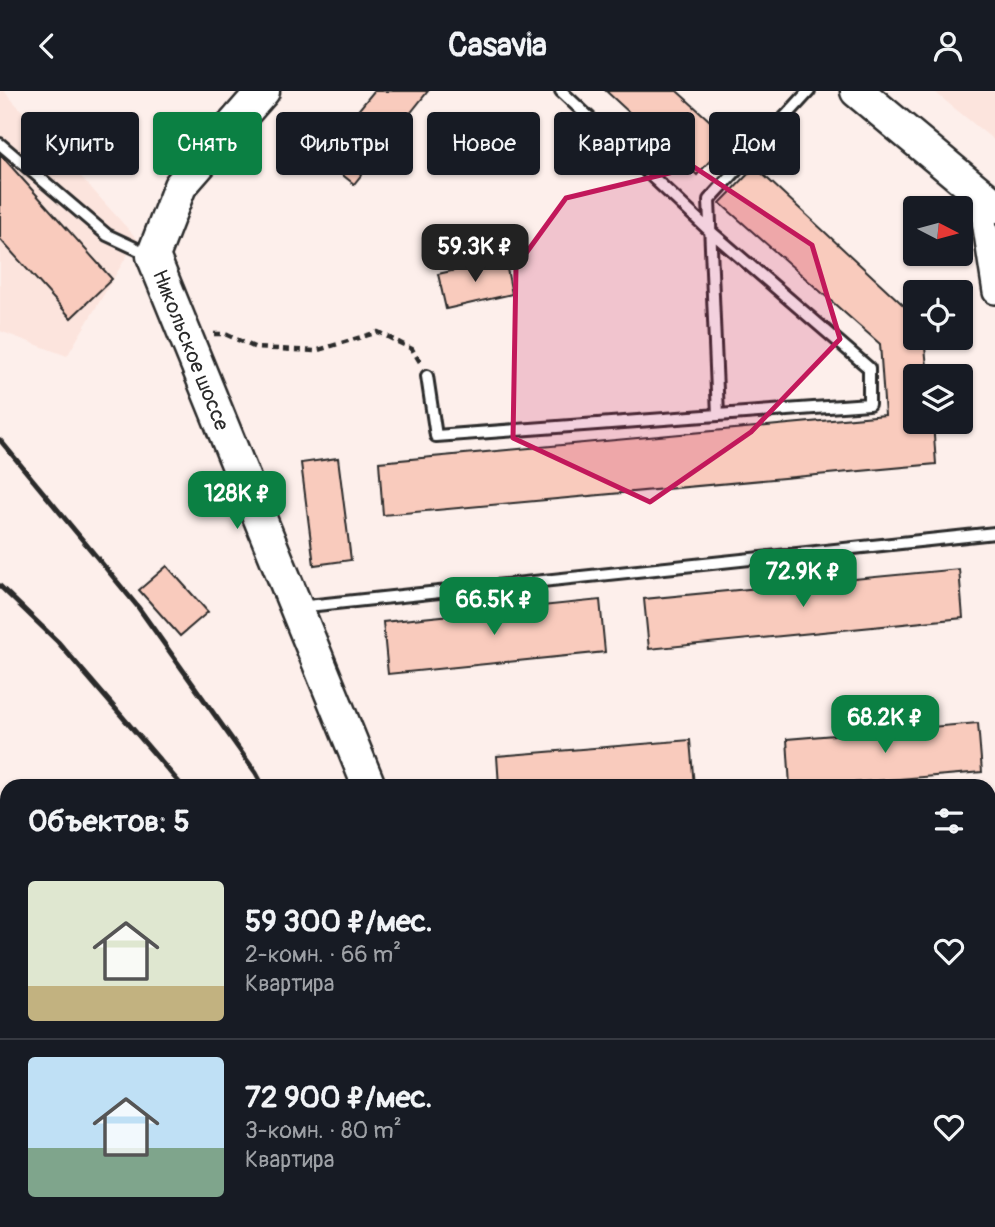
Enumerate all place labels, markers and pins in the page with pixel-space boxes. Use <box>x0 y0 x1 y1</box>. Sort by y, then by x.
pin: 59.3K ₽ <box>410 225 540 284</box>
pin: 128K ₽ <box>180 471 294 531</box>
pin: 72.9K ₽ <box>738 549 868 609</box>
pin: 66.5K ₽ <box>429 577 559 637</box>
pin: 68.2K ₽ <box>820 695 950 755</box>

